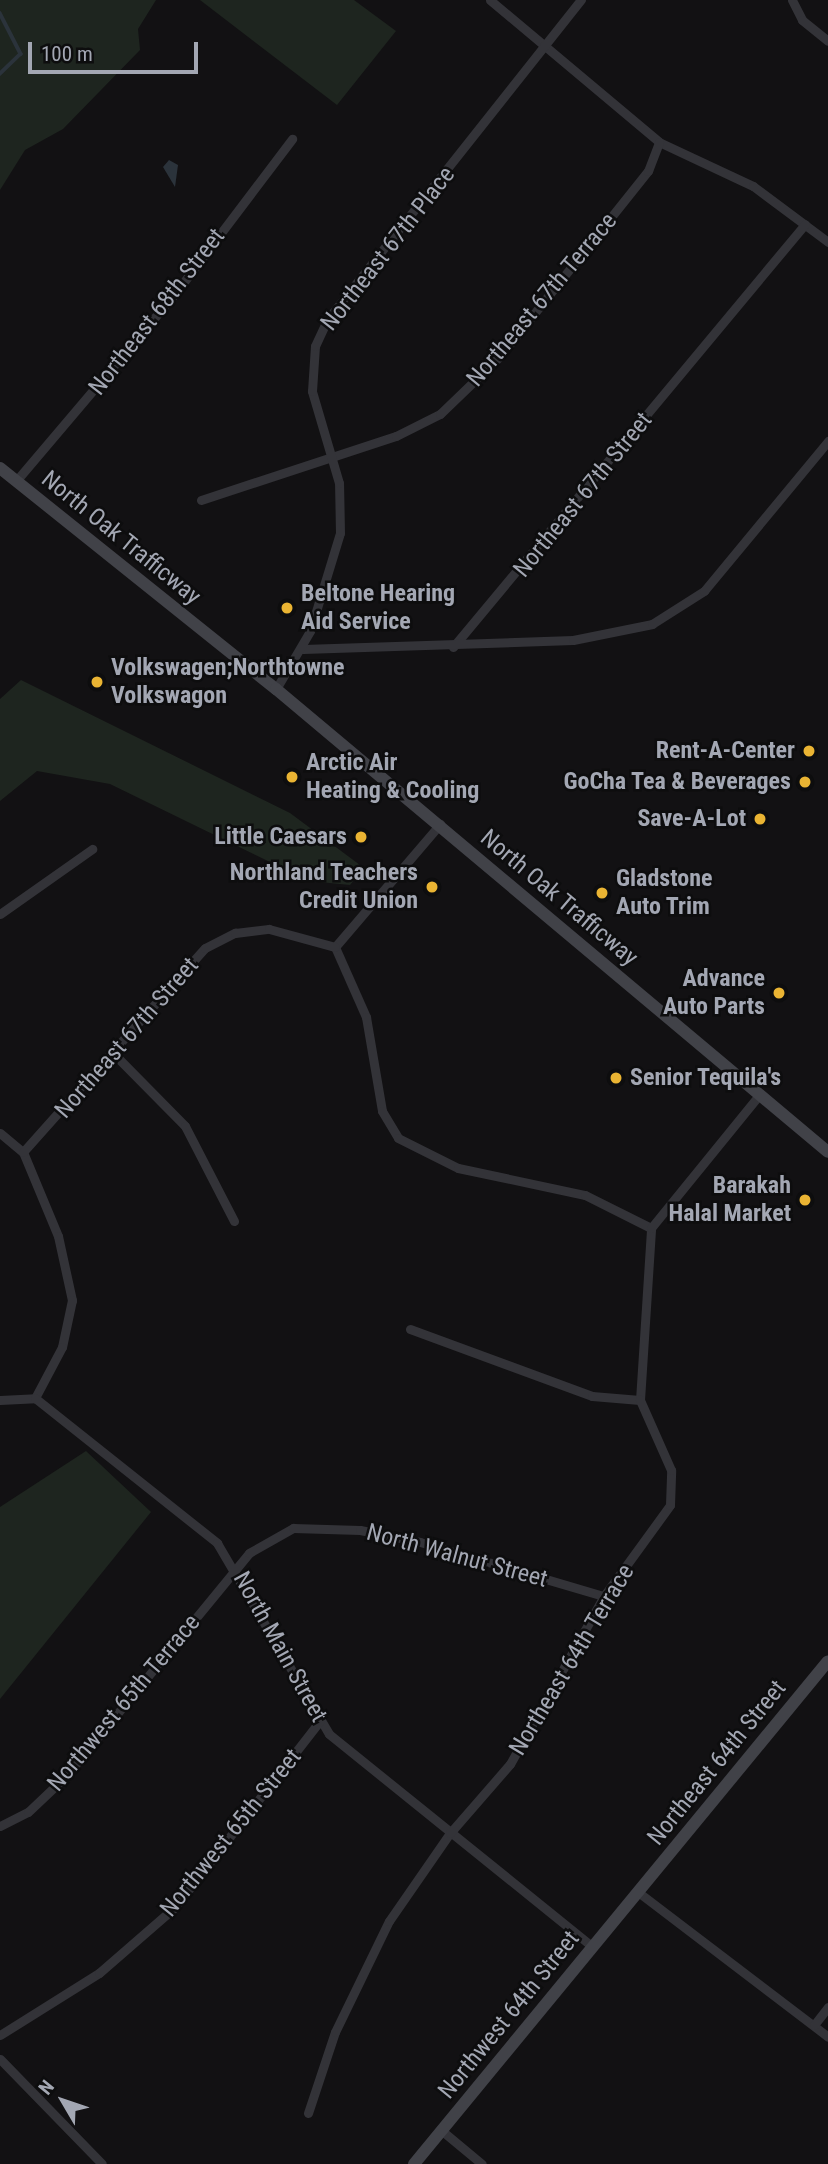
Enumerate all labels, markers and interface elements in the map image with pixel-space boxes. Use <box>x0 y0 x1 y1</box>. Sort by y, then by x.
scale bar <box>32 28 201 72</box>
text: 100 m <box>41 42 93 66</box>
street label: Northeast 67th Place <box>315 161 461 337</box>
street label: Northeast 67th Terrace <box>461 207 623 393</box>
street label: Northeast 68th Street <box>83 223 231 401</box>
street label: Northeast 67th Street <box>508 407 658 583</box>
street label: North Oak Trafficway <box>35 465 207 611</box>
place label: Beltone Hearing Aid Service <box>301 580 455 636</box>
marker: Beltone Hearing Aid Service <box>279 600 295 616</box>
place label: Volkswagen;Northtowne Volkswagon <box>111 654 344 710</box>
marker: Volkswagen;Northtowne Volkswagon <box>89 674 105 690</box>
place label: Rent-A-Center <box>656 737 795 765</box>
marker: Rent-A-Center <box>801 743 817 759</box>
place label: Arctic Air Heating & Cooling <box>306 749 479 805</box>
place label: GoCha Tea & Beverages <box>563 768 791 796</box>
marker: Arctic Air Heating & Cooling <box>284 769 300 785</box>
marker: GoCha Tea & Beverages <box>797 774 813 790</box>
place label: Save-A-Lot <box>637 805 746 833</box>
marker: Save-A-Lot <box>752 811 768 827</box>
place label: Little Caesars <box>214 823 347 851</box>
street label: North Oak Trafficway <box>474 824 644 972</box>
marker: Little Caesars <box>353 829 369 845</box>
place label: Northland Teachers Credit Union <box>229 859 418 915</box>
place label: Gladstone Auto Trim <box>616 865 712 921</box>
marker: Northland Teachers Credit Union <box>424 879 440 895</box>
marker: Gladstone Auto Trim <box>594 885 610 901</box>
street label: Northeast 67th Street <box>49 952 205 1124</box>
place label: Advance Auto Parts <box>663 965 765 1021</box>
marker: Advance Auto Parts <box>771 985 787 1001</box>
place label: Senior Tequila's <box>630 1064 782 1092</box>
marker: Senior Tequila's <box>608 1070 624 1086</box>
place label: Barakah Halal Market <box>668 1172 791 1228</box>
marker: Barakah Halal Market <box>797 1192 813 1208</box>
street label: North Walnut Street <box>363 1518 551 1594</box>
street label: Northeast 64th Terrace <box>503 1559 641 1761</box>
street label: North Main Street <box>227 1567 333 1727</box>
street label: Northwest 65th Terrace <box>41 1609 207 1797</box>
street label: Northeast 64th Street <box>642 1675 792 1851</box>
street label: Northwest 65th Street <box>154 1743 308 1923</box>
street label: Northwest 64th Street <box>432 1925 586 2105</box>
north arrow <box>28 2066 98 2136</box>
text: N <box>34 2076 59 2099</box>

